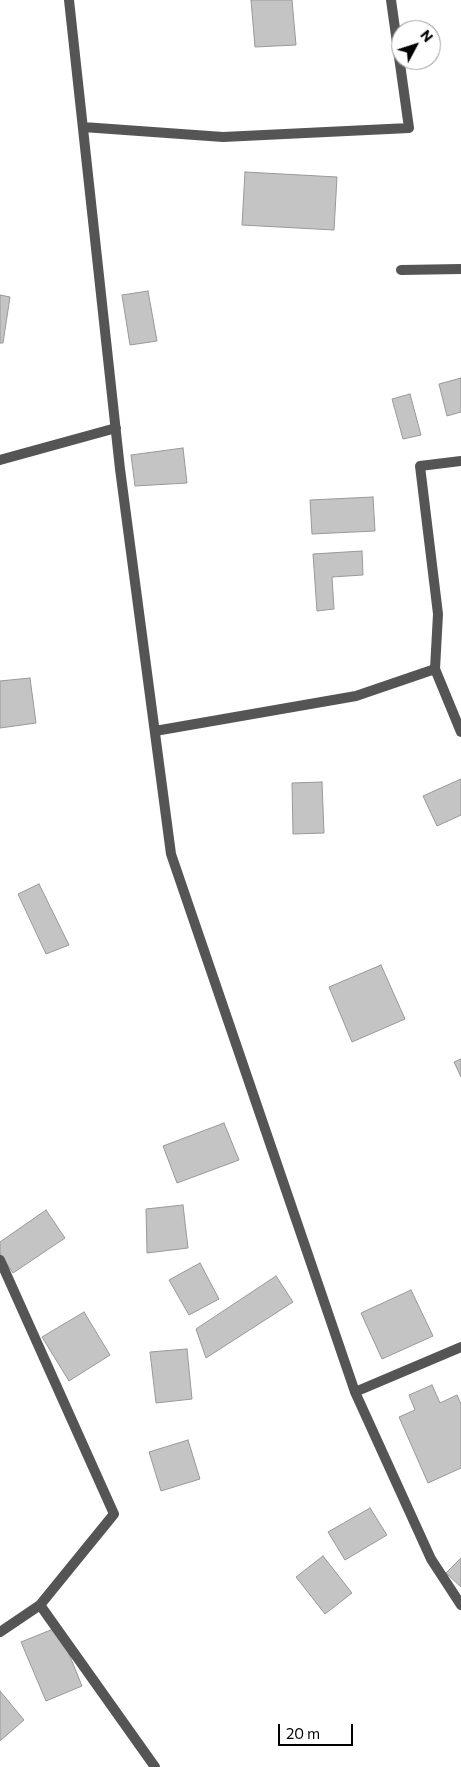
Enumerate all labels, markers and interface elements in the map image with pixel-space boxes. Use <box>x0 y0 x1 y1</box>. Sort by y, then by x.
north arrow <box>391 20 441 70</box>
text: N <box>417 26 437 45</box>
scale bar <box>281 1714 356 1746</box>
text: 20 m <box>286 1724 320 1742</box>

